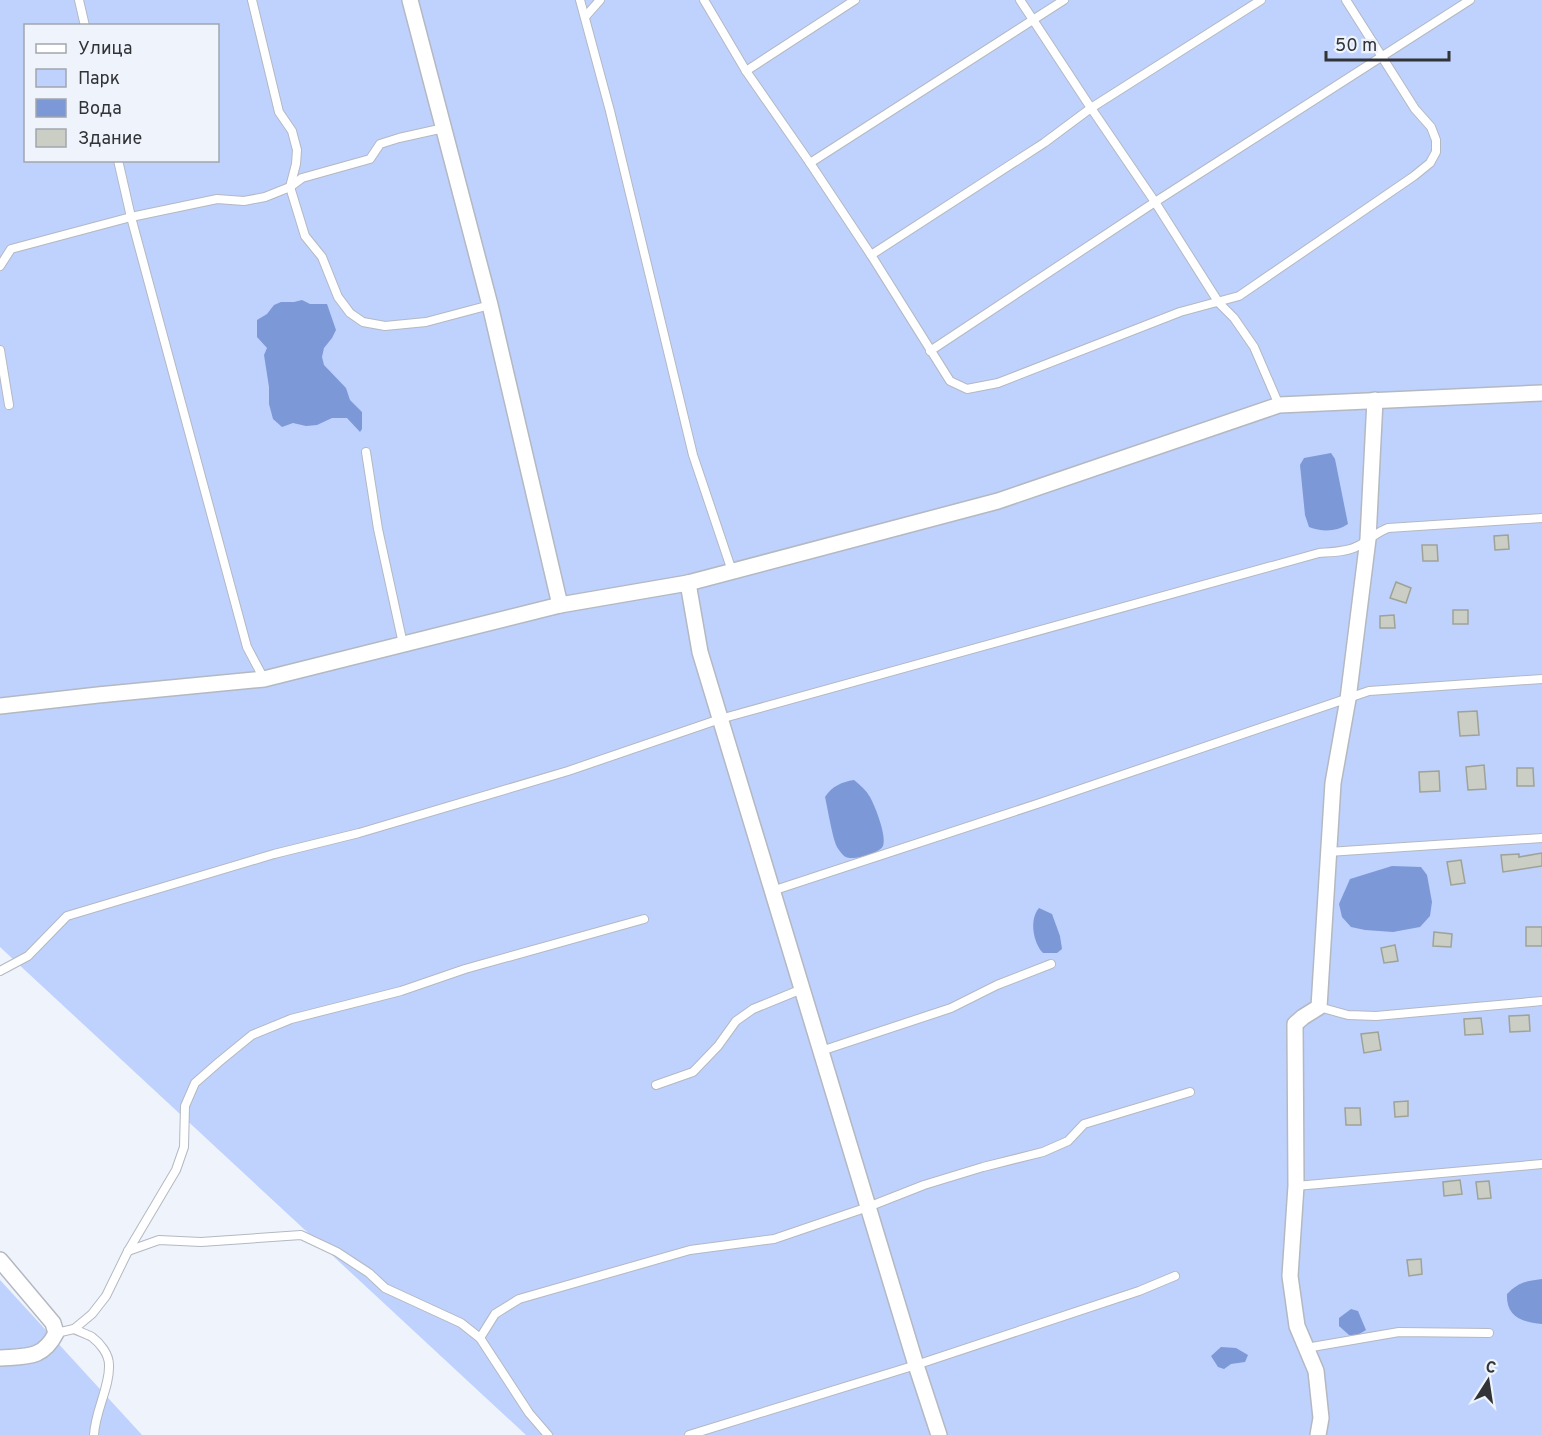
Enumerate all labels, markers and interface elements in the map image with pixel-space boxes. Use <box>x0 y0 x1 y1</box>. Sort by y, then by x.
legend <box>24 24 219 162</box>
scale bar <box>1326 24 1449 62</box>
text: 50 m <box>1335 35 1377 58</box>
text: Улица <box>78 38 132 61</box>
text: Парк <box>78 68 120 91</box>
text: Вода <box>78 98 122 121</box>
text: Здание <box>78 128 142 151</box>
north arrow <box>1458 1351 1518 1411</box>
text: С <box>1484 1357 1498 1379</box>

